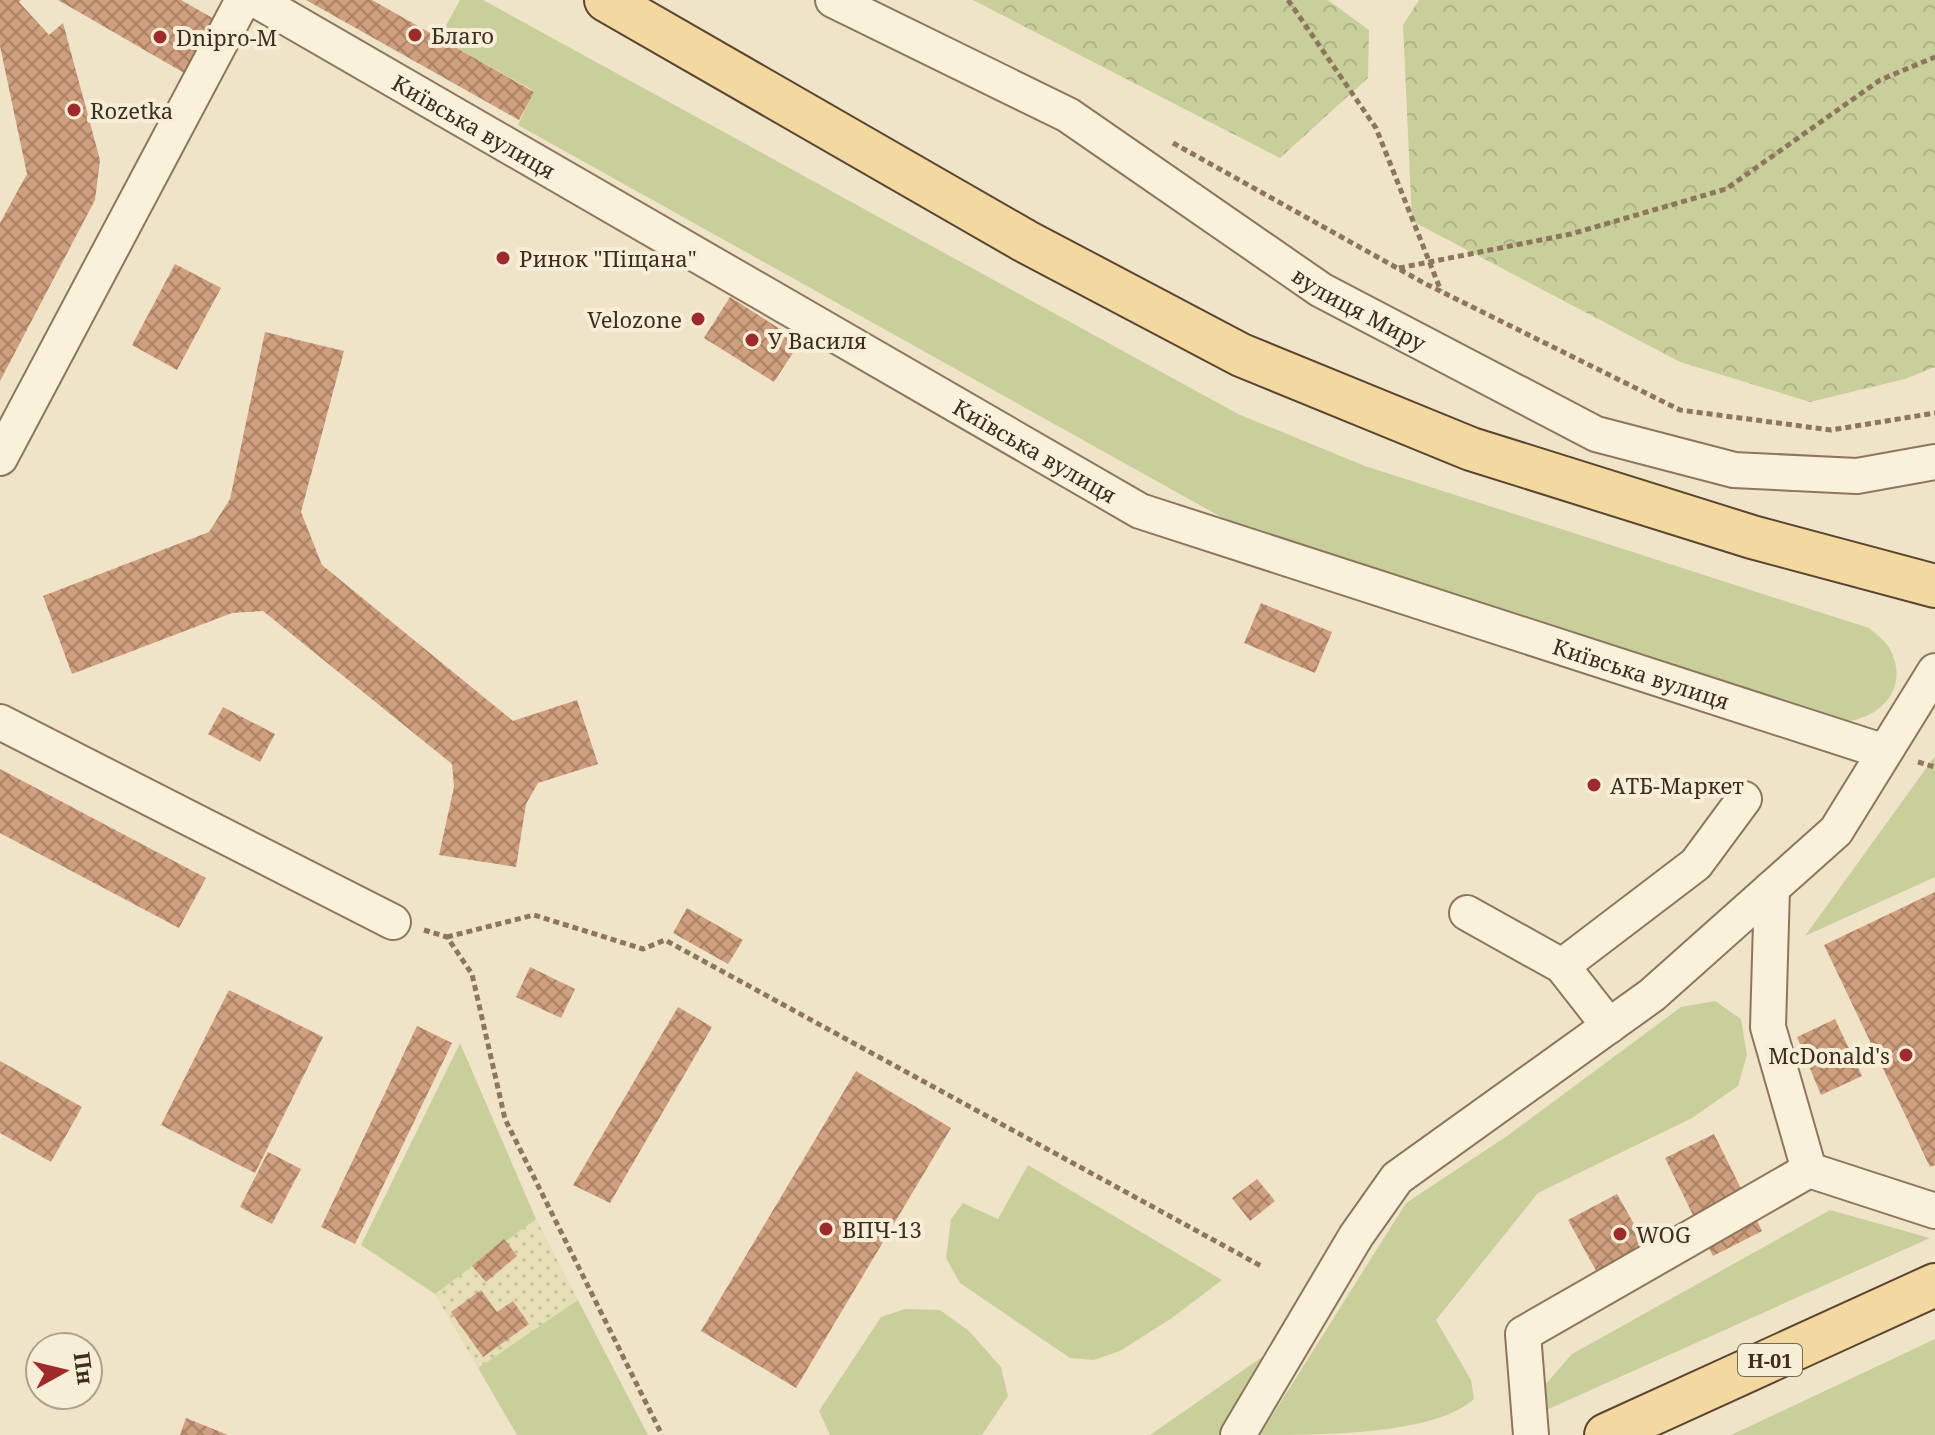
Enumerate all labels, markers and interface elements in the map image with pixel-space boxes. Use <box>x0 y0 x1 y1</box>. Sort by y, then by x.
place label: Благо <box>431 20 494 50</box>
place label: Dnipro-M <box>176 22 277 52</box>
marker: Благо <box>406 26 424 44</box>
marker: Dnipro-M <box>151 28 169 46</box>
street label: Київська вулиця <box>387 67 561 185</box>
place label: Rozetka <box>90 95 173 125</box>
marker: Rozetka <box>65 101 83 119</box>
place label: Ринок "Піщана" <box>519 243 697 273</box>
marker: Ринок "Піщана" <box>494 249 512 267</box>
street label: вулиця Миру <box>1287 260 1432 358</box>
place label: Velozone <box>587 304 682 334</box>
marker: Velozone <box>689 310 707 328</box>
place label: У Василя <box>768 325 867 355</box>
marker: У Василя <box>743 331 761 349</box>
street label: Київська вулиця <box>948 391 1122 509</box>
street label: Київська вулиця <box>1549 631 1734 716</box>
place label: АТБ-Маркет <box>1610 770 1744 800</box>
marker: АТБ-Маркет <box>1585 776 1603 794</box>
place label: McDonald's <box>1768 1040 1890 1070</box>
marker: McDonald's <box>1897 1046 1915 1064</box>
place label: ВПЧ-13 <box>842 1214 922 1244</box>
place label: WOG <box>1636 1219 1691 1249</box>
marker: ВПЧ-13 <box>817 1220 835 1238</box>
marker: WOG <box>1611 1225 1629 1243</box>
north arrow <box>24 1331 104 1411</box>
road number: Н-01 <box>1738 1344 1802 1376</box>
text: Пн <box>68 1350 102 1386</box>

